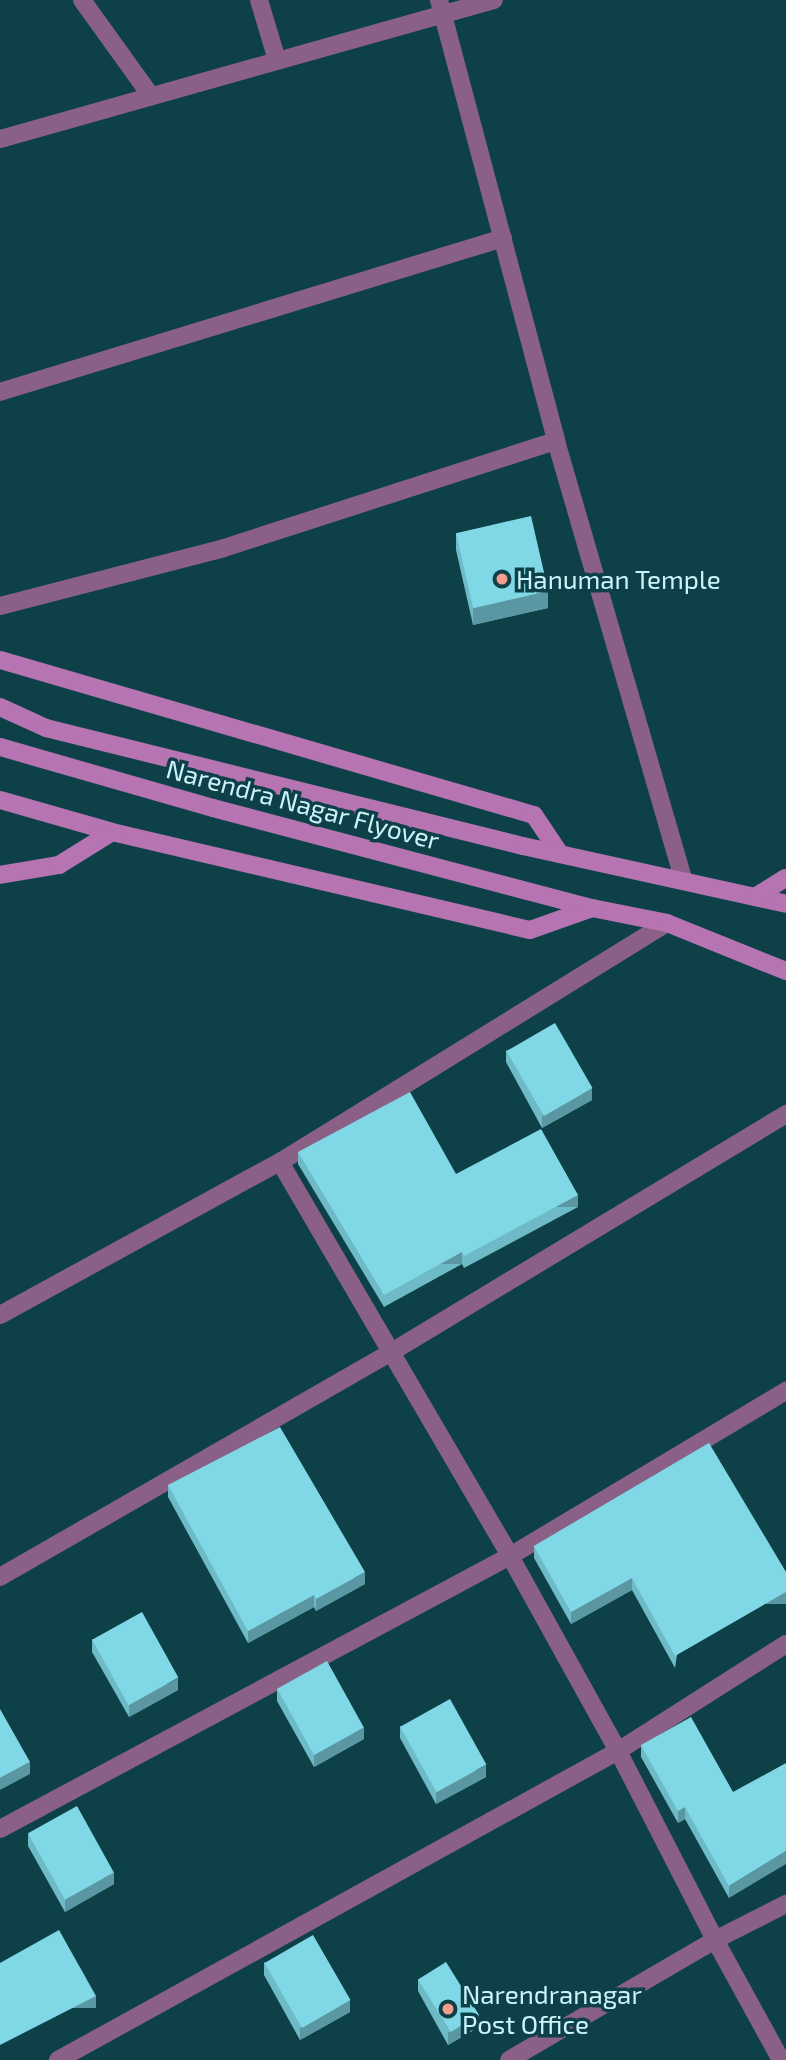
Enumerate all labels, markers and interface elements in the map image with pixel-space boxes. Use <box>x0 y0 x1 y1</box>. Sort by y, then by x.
place label: Hanuman Temple <box>516 563 721 595</box>
marker: Hanuman Temple <box>494 571 510 587</box>
street label: Narendra Nagar Flyover <box>163 752 443 856</box>
place label: Narendranagar Post Office <box>462 1978 642 2039</box>
marker: Narendranagar Post Office <box>440 2001 456 2017</box>

